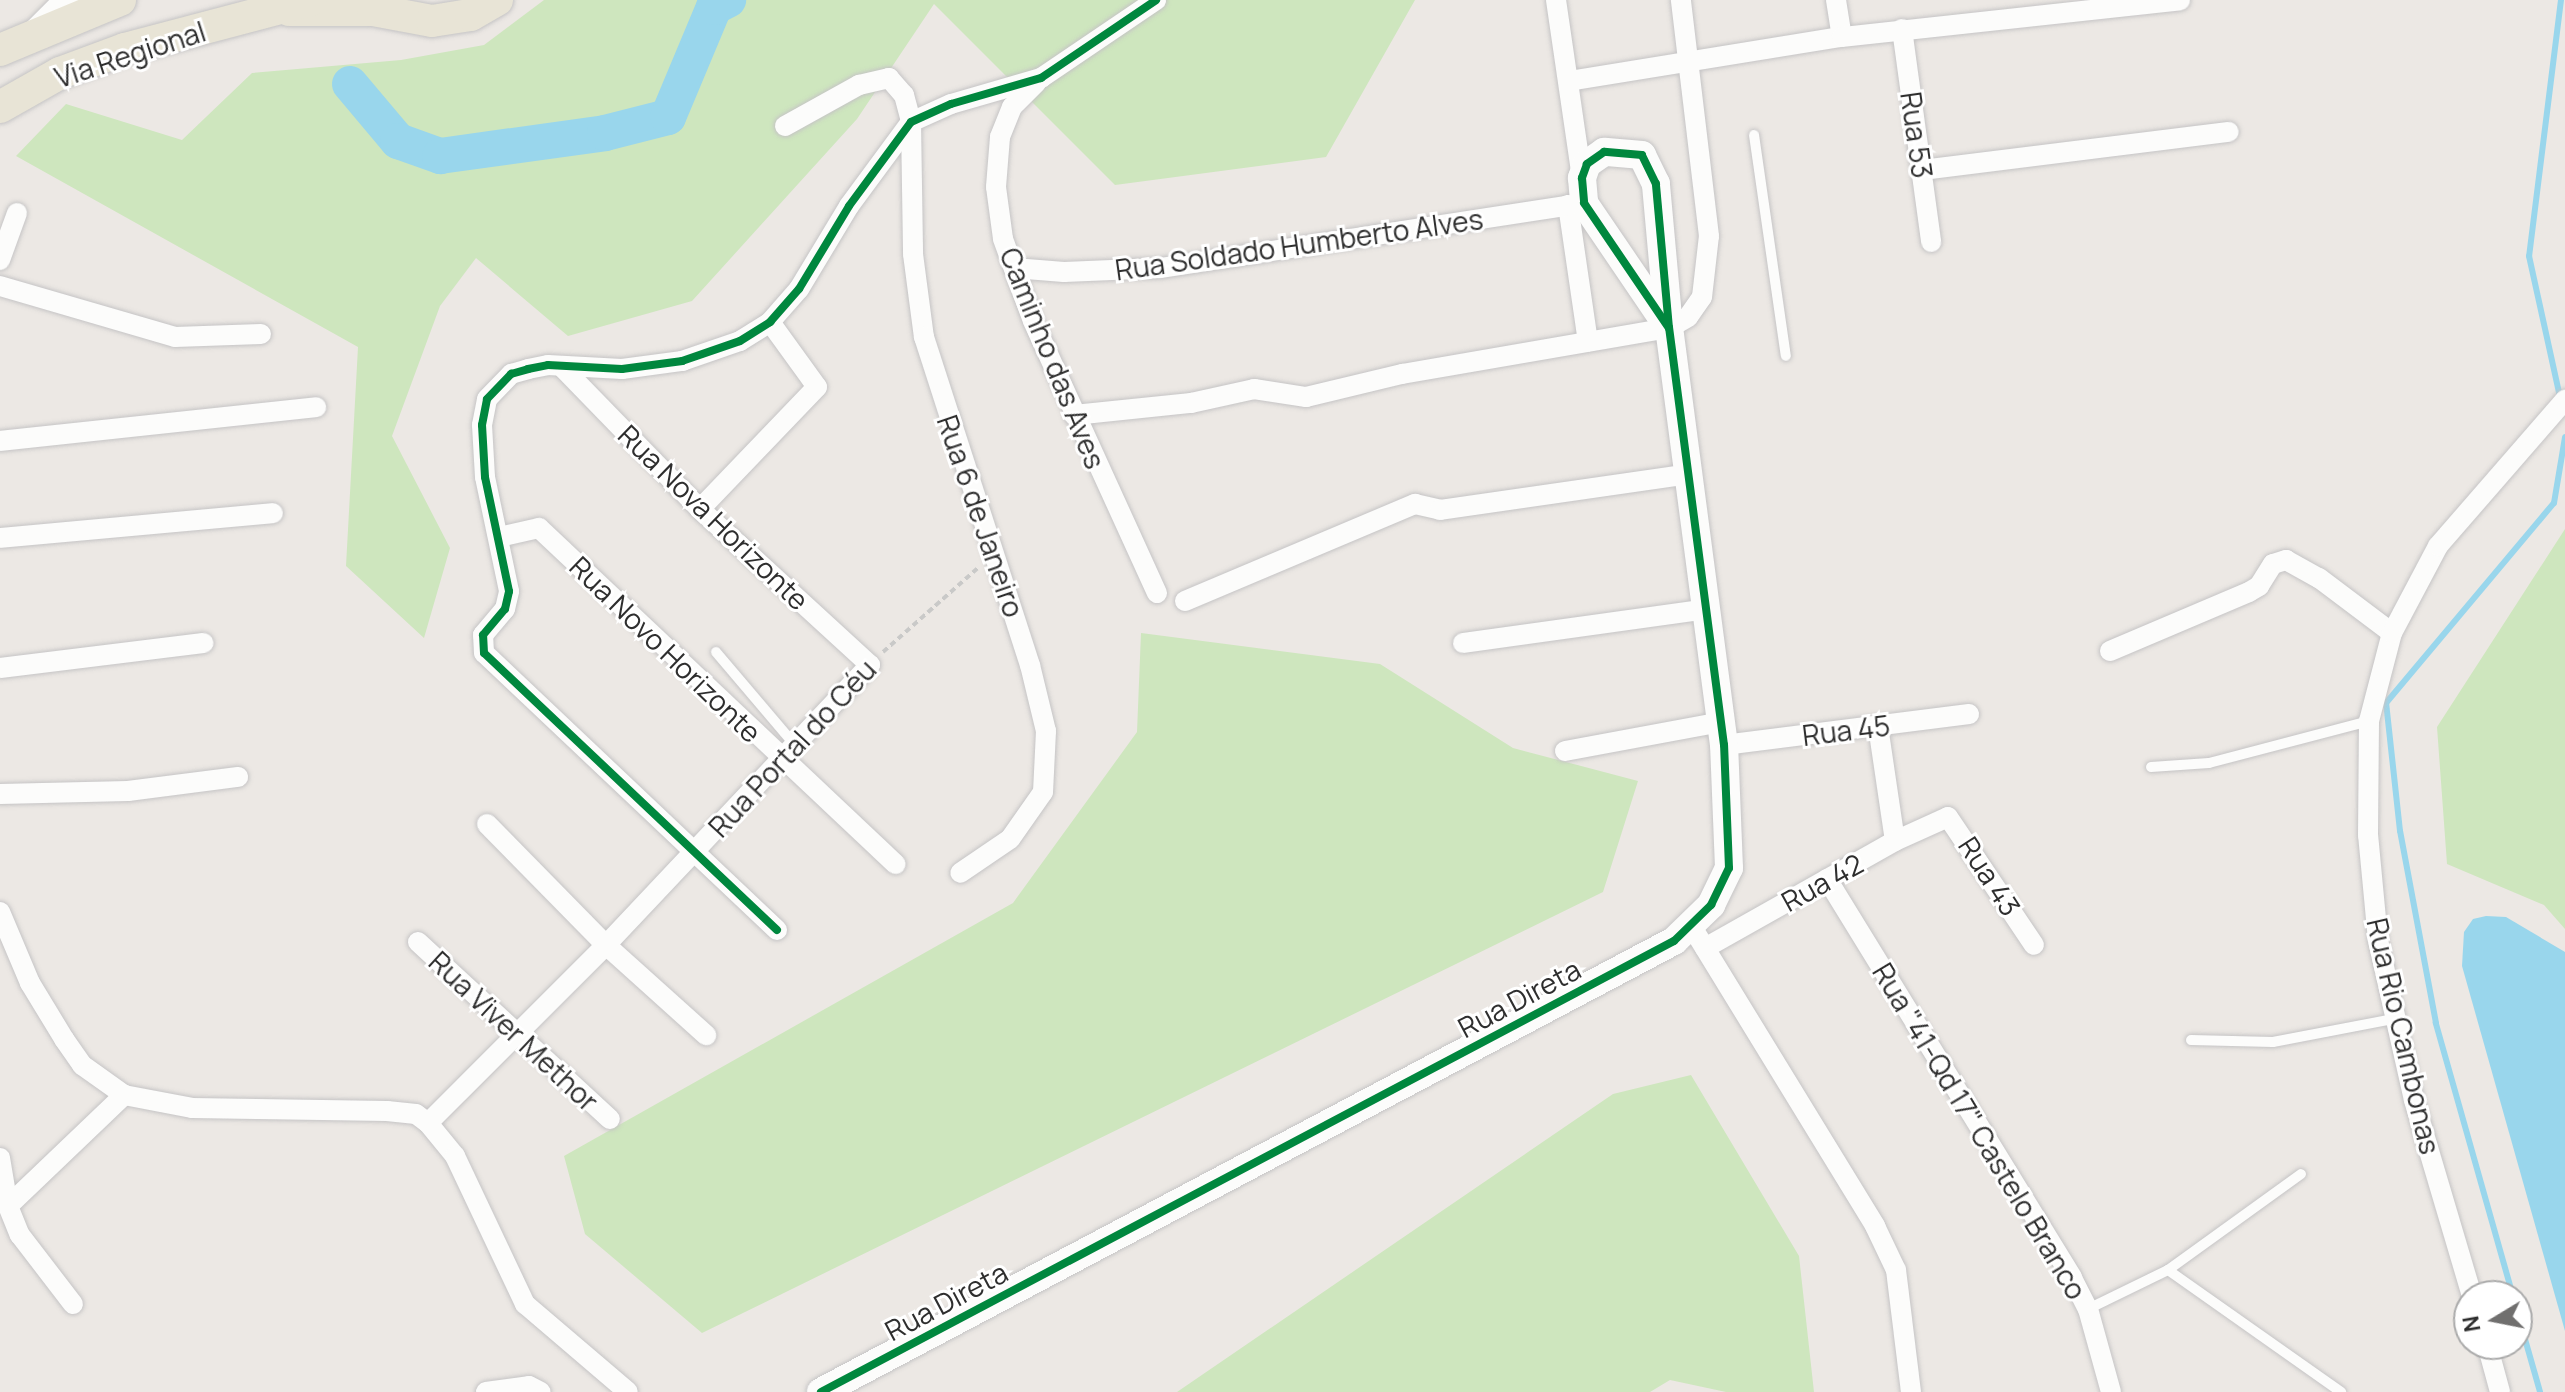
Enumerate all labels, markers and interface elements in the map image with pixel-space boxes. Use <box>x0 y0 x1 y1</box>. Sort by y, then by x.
street label: Via Regional <box>50 14 210 94</box>
street label: Rua 53 <box>1894 90 1940 180</box>
street label: Rua Soldado Humberto Alves <box>1113 202 1485 286</box>
street label: Caminho das Aves <box>993 243 1113 473</box>
street label: Rua 6 de Janeiro <box>931 411 1031 621</box>
street label: Rua Nova Horizonte <box>612 418 816 616</box>
street label: Rua Novo Horizonte <box>563 549 769 749</box>
street label: Rua Portal do Céu <box>701 653 883 843</box>
street label: Rua 45 <box>1800 708 1892 752</box>
street label: Rua 43 <box>1952 830 2028 922</box>
street label: Rua 42 <box>1775 846 1869 918</box>
street label: Rua Rio Cambonas <box>2361 915 2447 1157</box>
street label: Rua Viver Methor <box>423 944 605 1118</box>
street label: Rua Direta <box>1452 952 1586 1044</box>
street label: Rua "41-Qd 17" Castelo Branco <box>1866 957 2094 1305</box>
street label: Rua Direta <box>879 1255 1013 1347</box>
north arrow <box>2453 1280 2533 1360</box>
text: N <box>2455 1313 2487 1334</box>

